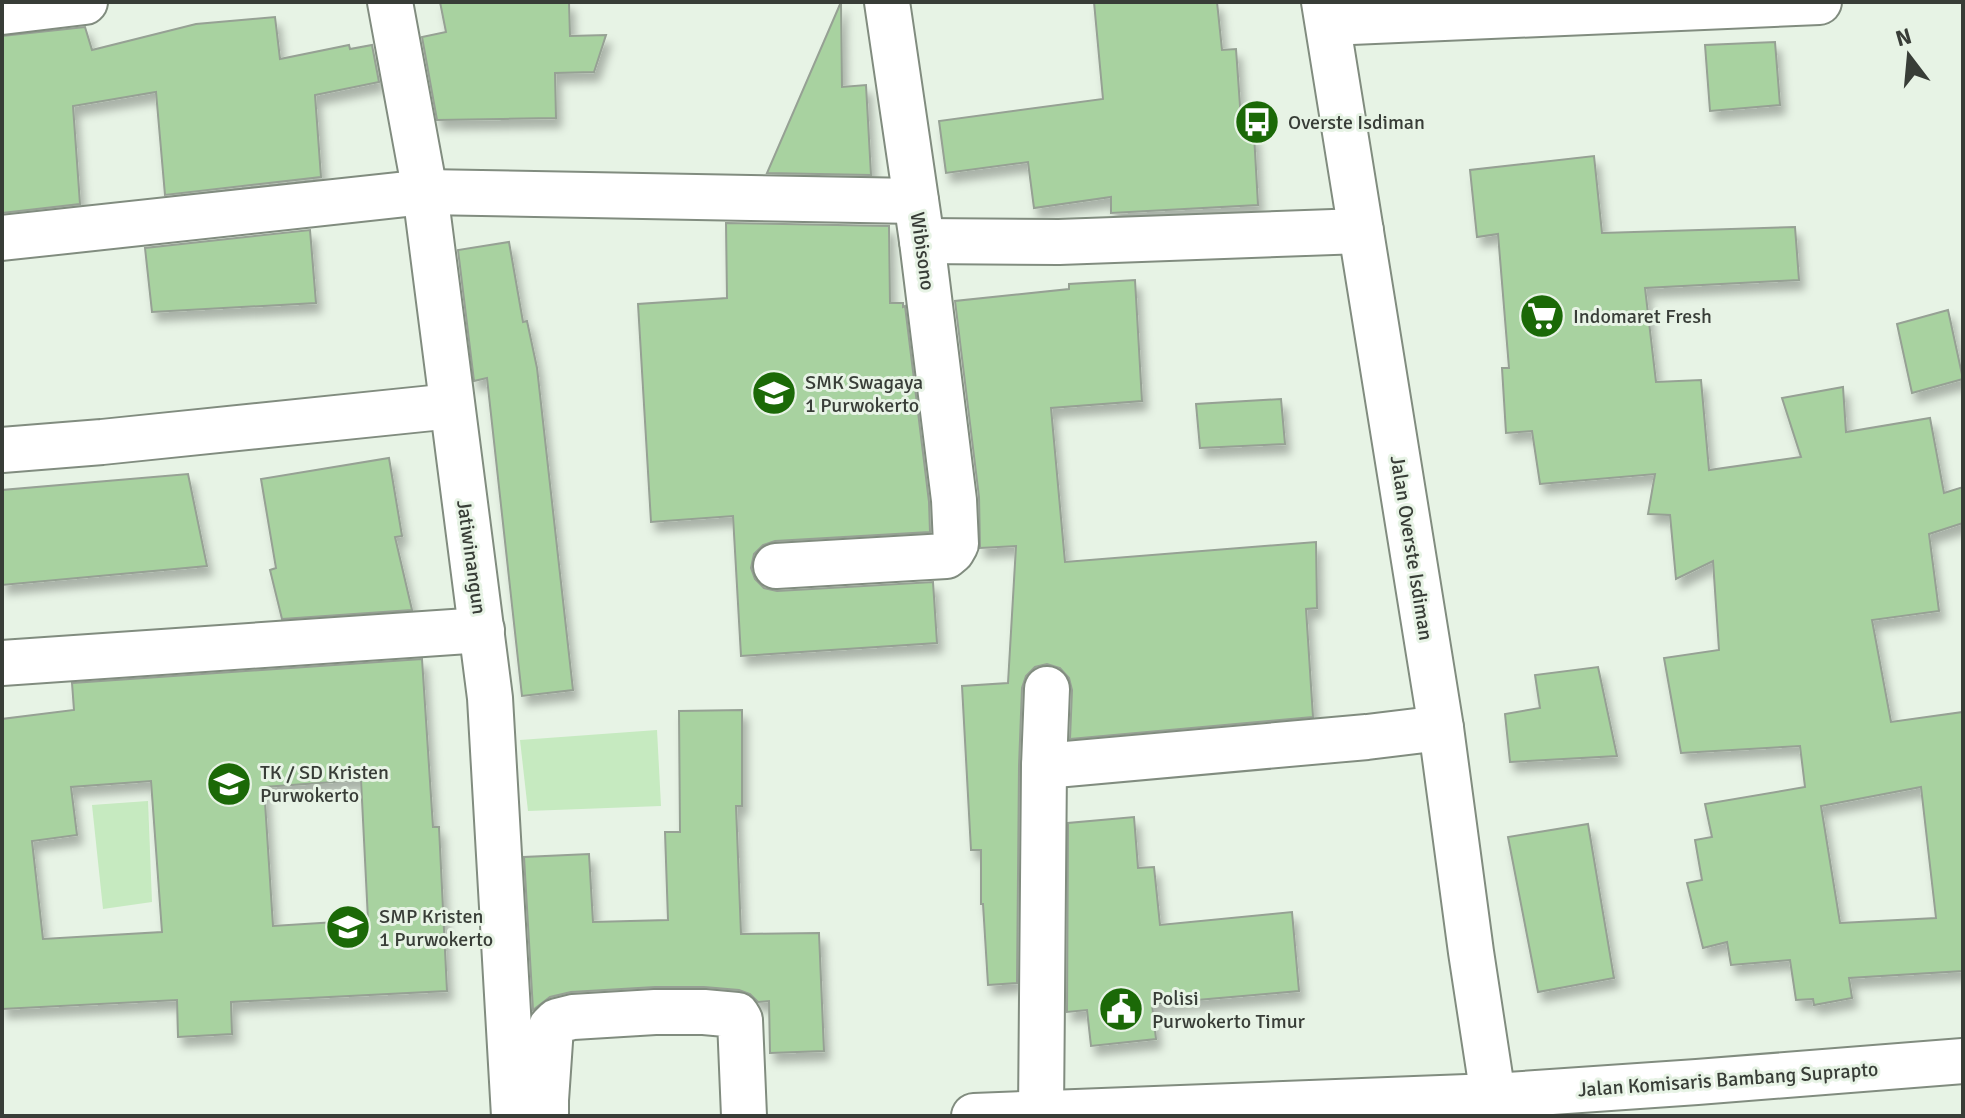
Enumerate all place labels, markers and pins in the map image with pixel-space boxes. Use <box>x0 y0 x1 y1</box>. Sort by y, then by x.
bus stop icon: Overste Isdiman <box>1233 98 1281 146</box>
place label: Overste Isdiman <box>1288 110 1425 135</box>
supermarket icon: Indomaret Fresh <box>1518 292 1566 340</box>
place label: Indomaret Fresh <box>1573 304 1712 329</box>
school or university icon: SMK Swagaya 1 Purwokerto <box>750 369 798 417</box>
place label: SMK Swagaya 1 Purwokerto <box>805 370 923 418</box>
school or university icon: TK / SD Kristen Purwokerto <box>205 760 253 808</box>
place label: TK / SD Kristen Purwokerto <box>260 760 389 808</box>
school or university icon: SMP Kristen 1 Purwokerto <box>324 903 372 951</box>
place label: SMP Kristen 1 Purwokerto <box>379 904 493 952</box>
public building icon: Polisi Purwokerto Timur <box>1097 985 1145 1033</box>
place label: Polisi Purwokerto Timur <box>1152 986 1306 1034</box>

